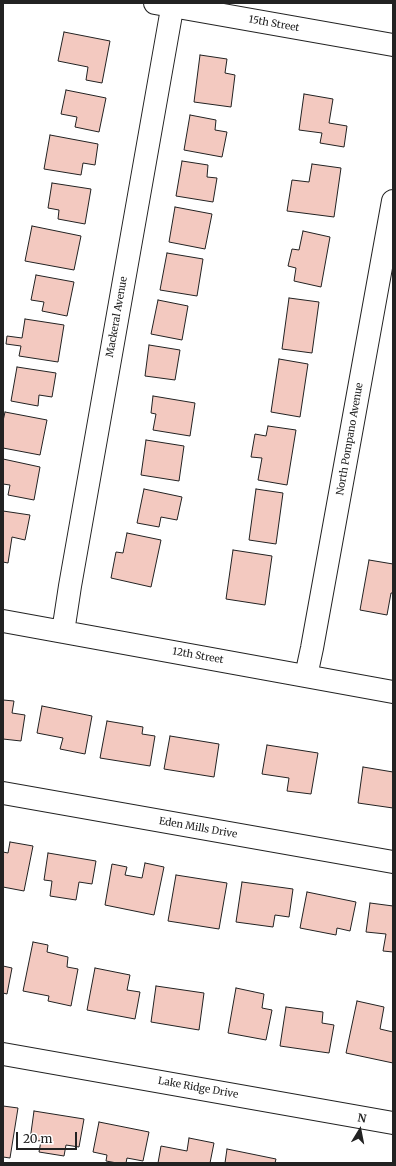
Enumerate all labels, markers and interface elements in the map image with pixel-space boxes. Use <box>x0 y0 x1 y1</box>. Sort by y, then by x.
street label: 15th Street <box>248 14 300 34</box>
street label: Mackeral Avenue <box>104 276 130 358</box>
street label: North Pompano Avenue <box>334 382 366 496</box>
street label: 12th Street <box>172 646 224 666</box>
street label: Eden Mills Drive <box>158 815 238 841</box>
street label: Lake Ridge Drive <box>157 1075 239 1101</box>
north arrow <box>340 1110 380 1150</box>
text: N <box>357 1111 368 1126</box>
scale bar <box>18 1124 79 1150</box>
text: 20 m <box>23 1131 52 1146</box>

